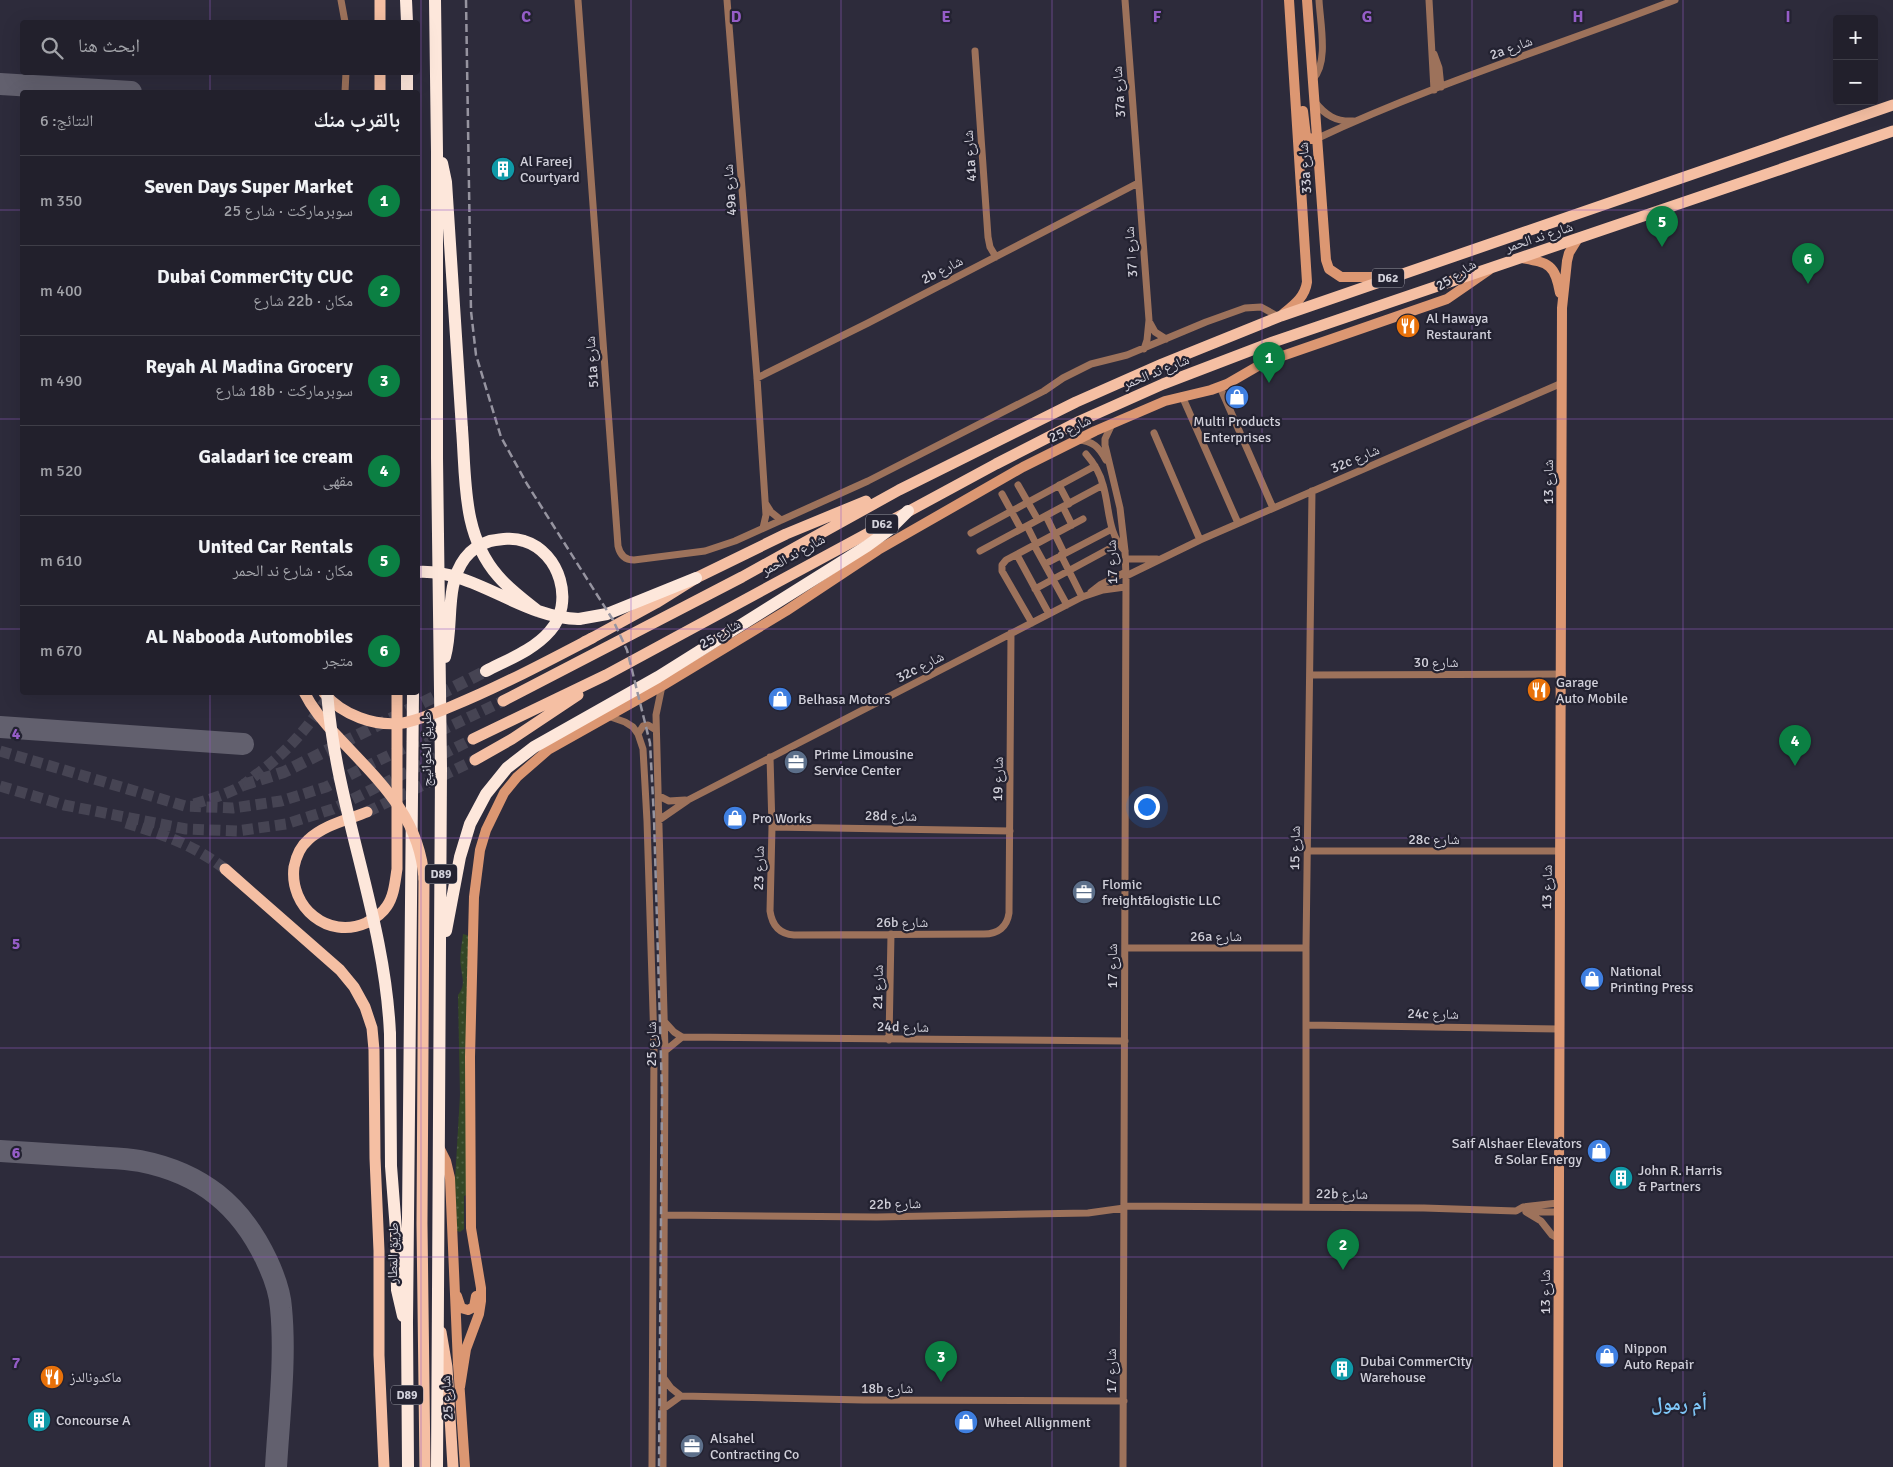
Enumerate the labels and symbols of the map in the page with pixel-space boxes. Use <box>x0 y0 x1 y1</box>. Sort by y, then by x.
text: C <box>521 7 531 27</box>
text: D <box>731 7 742 27</box>
text: E <box>941 7 951 27</box>
text: F <box>1153 7 1162 27</box>
text: G <box>1362 7 1372 27</box>
text: H <box>1573 7 1583 27</box>
text: I <box>1785 7 1791 27</box>
street label: 2a شارع <box>1487 32 1535 65</box>
street label: 37a شارع <box>1109 65 1130 118</box>
street label: 41a شارع <box>960 129 981 182</box>
street label: 33a شارع <box>1295 141 1316 194</box>
place label: Al Fareej Courtyard <box>520 153 580 186</box>
building icon: Al Fareej Courtyard <box>490 156 516 182</box>
street label: 49a شارع <box>720 163 741 216</box>
pin: 5 <box>1646 206 1678 247</box>
street label: شارع ند الحمر <box>1502 218 1575 257</box>
street label: شارع ا 37 <box>1121 226 1142 278</box>
pin: 6 <box>1792 243 1824 284</box>
street label: 2b شارع <box>918 252 966 289</box>
street label: شارع 25 <box>1433 256 1480 295</box>
road number: D62 <box>1372 268 1404 288</box>
place label: Al Hawaya Restaurant <box>1426 310 1492 343</box>
restaurant icon: Al Hawaya Restaurant <box>1395 313 1421 339</box>
street label: 51a شارع <box>582 335 603 388</box>
pin: 1 <box>1253 342 1285 383</box>
street label: شارع ند الحمر <box>1119 351 1192 394</box>
shop icon: Multi Products Enterprises <box>1224 384 1250 410</box>
street label: شارع 25 <box>1046 412 1094 447</box>
place label: Multi Products Enterprises <box>1193 413 1281 446</box>
street label: 32c شارع <box>1328 441 1382 478</box>
street label: شارع 13 <box>1540 460 1558 504</box>
road number: D62 <box>866 514 898 534</box>
street label: شارع ند الحمر <box>757 531 828 581</box>
street label: شارع 17 <box>1103 539 1122 585</box>
street label: شارع 25 <box>696 615 744 653</box>
street label: 32c شارع <box>893 648 947 687</box>
street label: شارع 30 <box>1414 654 1458 672</box>
place label: Garage Auto Mobile <box>1556 674 1628 707</box>
restaurant icon: Garage Auto Mobile <box>1526 677 1552 703</box>
shop icon: Belhasa Motors <box>767 686 793 712</box>
place label: Belhasa Motors <box>798 691 890 708</box>
street label: طريق الخوانيج <box>418 711 436 787</box>
text: 4 <box>12 724 21 744</box>
pin: 4 <box>1779 725 1811 766</box>
place label: Prime Limousine Service Center <box>814 746 914 779</box>
office icon: Prime Limousine Service Center <box>783 749 809 775</box>
street label: شارع 19 <box>989 756 1008 802</box>
your location <box>1134 794 1160 820</box>
shop icon: Pro Works <box>722 805 748 831</box>
street label: 28d شارع <box>865 807 917 826</box>
place label: Pro Works <box>752 810 812 827</box>
street label: شارع 15 <box>1286 825 1305 871</box>
street label: 28c شارع <box>1408 831 1460 849</box>
street label: شارع 23 <box>750 845 769 891</box>
road number: D89 <box>425 864 457 884</box>
street label: شارع 13 <box>1538 864 1557 910</box>
place label: Flomic freight&logistic LLC <box>1102 876 1221 909</box>
office icon: Flomic freight&logistic LLC <box>1071 879 1097 905</box>
street label: 26b شارع <box>876 914 928 932</box>
street label: 26a شارع <box>1190 928 1242 946</box>
text: 5 <box>12 934 20 954</box>
street label: شارع 17 <box>1104 944 1122 988</box>
place label: National Printing Press <box>1610 963 1693 996</box>
street label: شارع 21 <box>869 964 888 1010</box>
shop icon: National Printing Press <box>1579 966 1605 992</box>
street label: 24c شارع <box>1407 1005 1459 1024</box>
street label: 24d شارع <box>877 1018 929 1037</box>
street label: شارع 25 <box>643 1022 661 1066</box>
place label: Saif Alshaer Elevators & Solar Energy <box>1452 1135 1582 1168</box>
shop icon: Saif Alshaer Elevators & Solar Energy <box>1586 1138 1612 1164</box>
text: 6 <box>12 1143 21 1163</box>
place label: John R. Harris & Partners <box>1638 1162 1722 1195</box>
building icon: John R. Harris & Partners <box>1608 1165 1634 1191</box>
street label: 22b شارع <box>1316 1185 1368 1204</box>
street label: 22b شارع <box>869 1195 921 1214</box>
street label: طريق المطار <box>384 1222 403 1285</box>
pin: 2 <box>1327 1229 1359 1270</box>
street label: شارع 13 <box>1537 1270 1555 1314</box>
place label: Nippon Auto Repair <box>1624 1340 1695 1373</box>
pin: 3 <box>925 1341 957 1382</box>
shop icon: Nippon Auto Repair <box>1594 1343 1620 1369</box>
street label: شارع 17 <box>1103 1349 1121 1393</box>
text: 7 <box>12 1353 21 1373</box>
place label: Dubai CommerCity Warehouse <box>1360 1353 1472 1386</box>
building icon: Dubai CommerCity Warehouse <box>1329 1356 1355 1382</box>
restaurant icon: ماكدونالدز <box>39 1364 65 1390</box>
place label: ماكدونالدز <box>69 1369 121 1386</box>
street label: شارع 25 <box>437 1375 458 1421</box>
street label: 18b شارع <box>861 1380 913 1398</box>
road number: D89 <box>391 1386 423 1404</box>
district label: أم رمول <box>1651 1392 1707 1417</box>
building icon: Concourse A <box>26 1407 52 1433</box>
shop icon: Wheel Allignment <box>953 1409 979 1435</box>
place label: Concourse A <box>56 1412 131 1429</box>
place label: Wheel Allignment <box>984 1414 1091 1431</box>
place label: Alsahel Contracting Co <box>710 1430 799 1463</box>
office icon: Alsahel Contracting Co <box>679 1433 705 1459</box>

